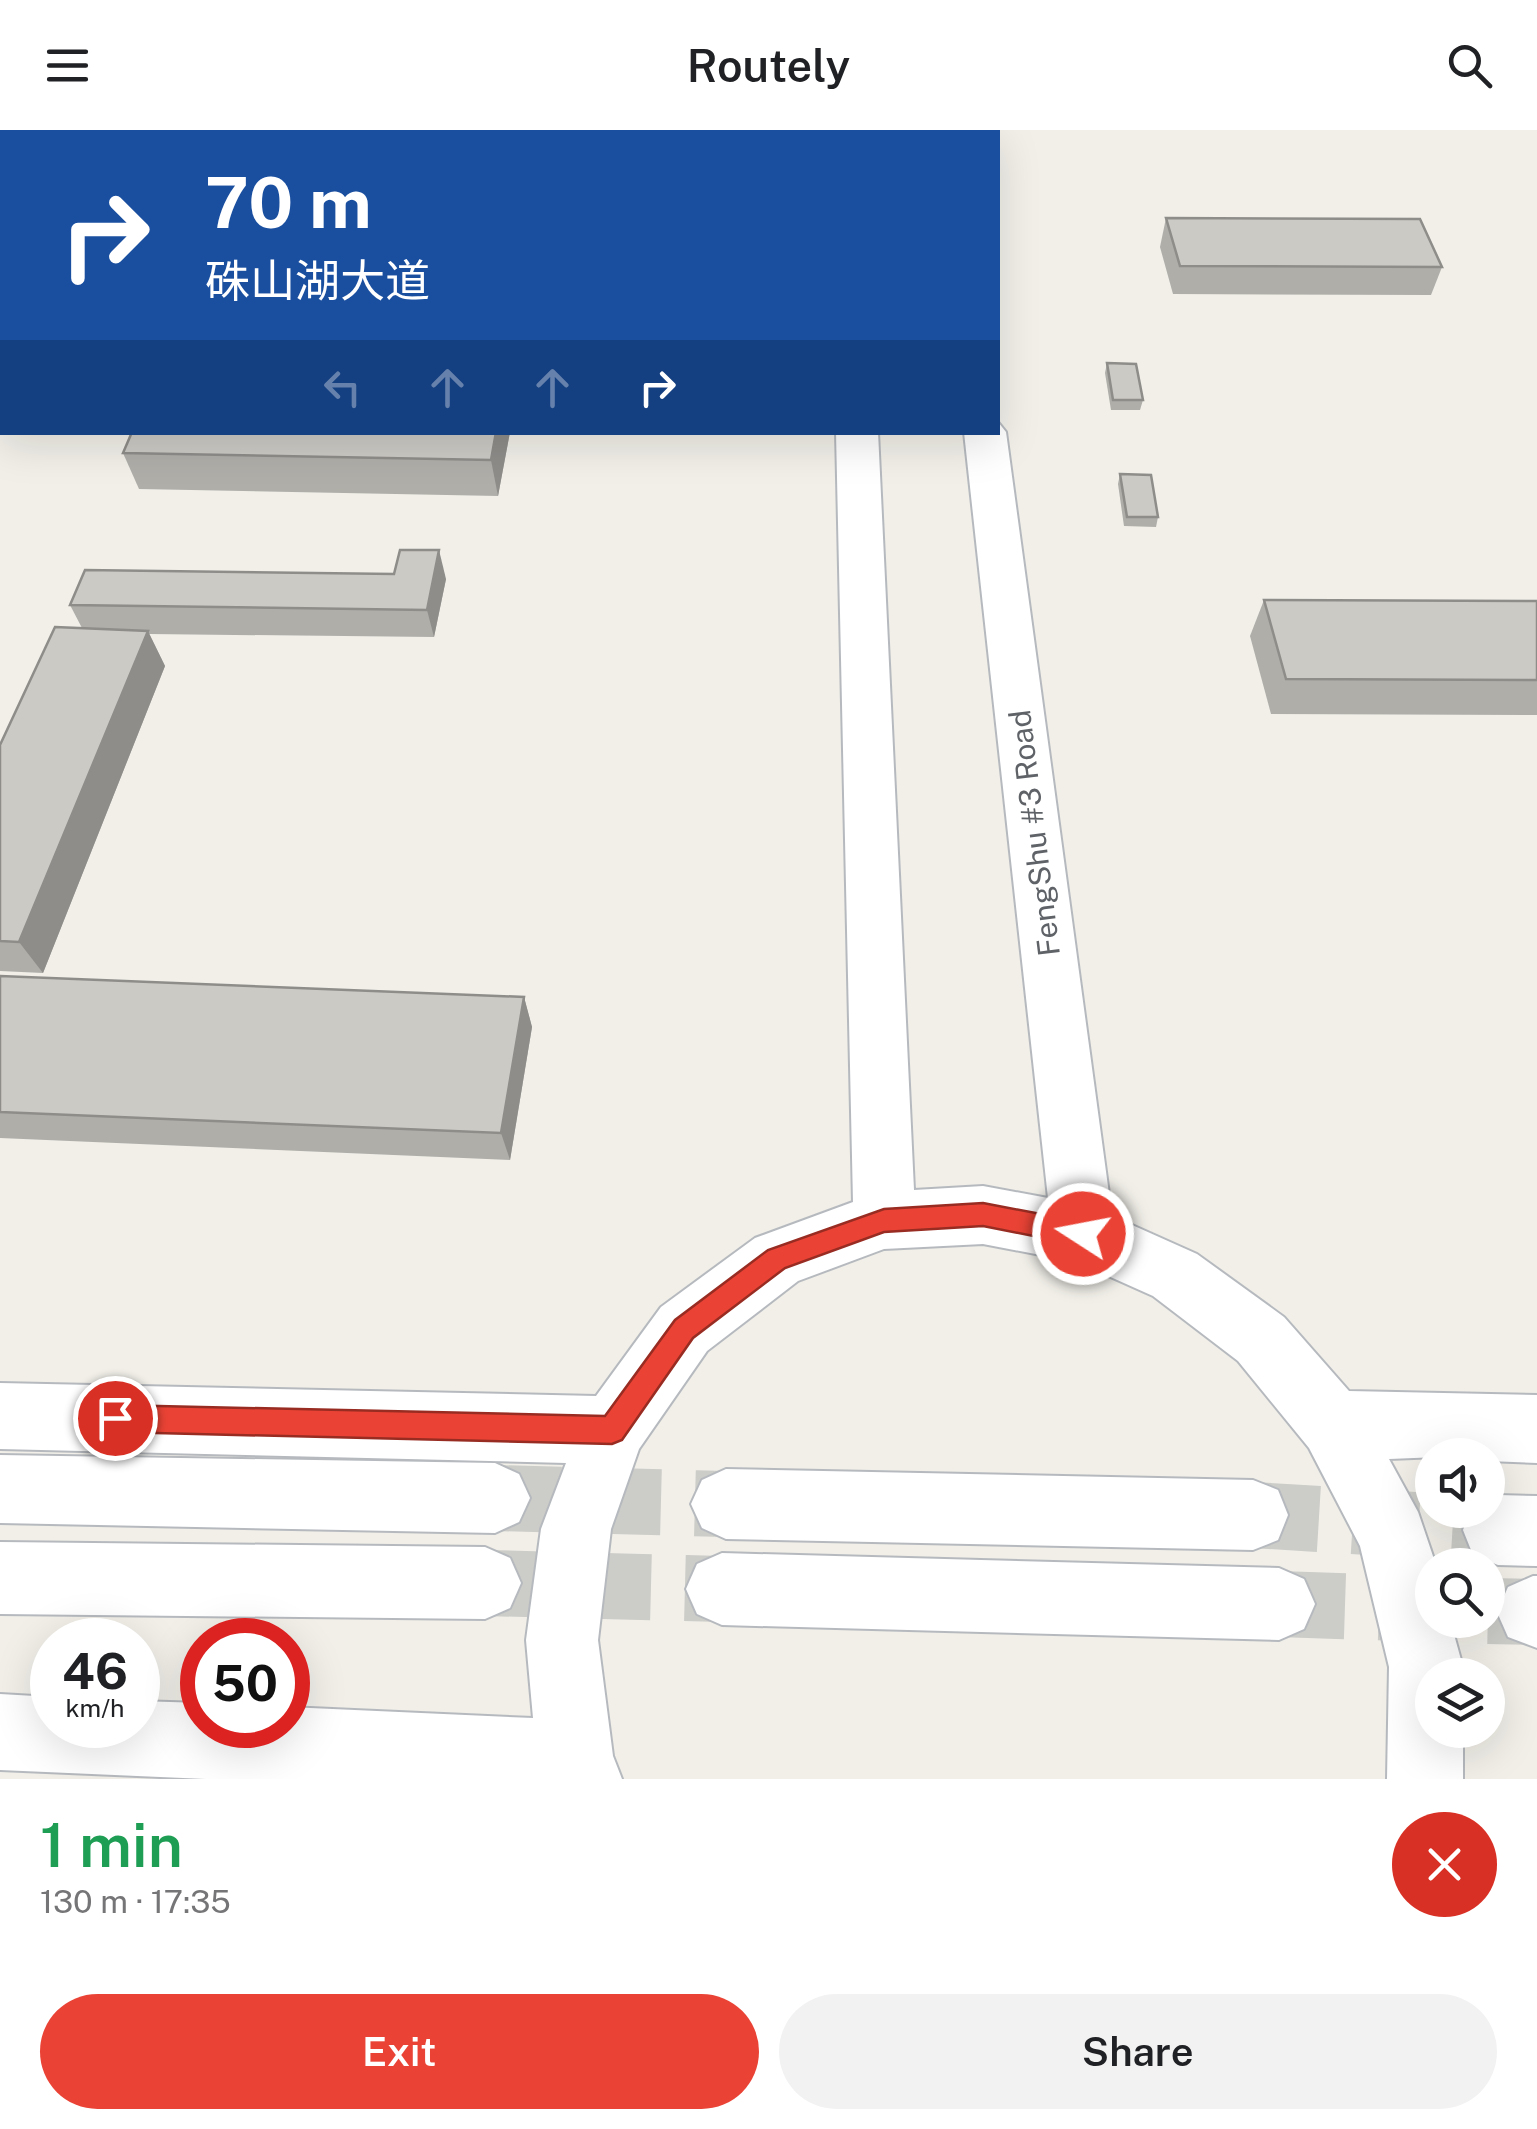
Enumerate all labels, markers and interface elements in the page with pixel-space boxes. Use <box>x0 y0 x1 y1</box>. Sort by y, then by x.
icon: menu <box>40 38 95 93</box>
icon: search <box>1442 38 1497 93</box>
text: Routely <box>687 39 850 92</box>
text: 70 m <box>205 161 372 244</box>
icon: right <box>40 170 170 300</box>
text: 硃山湖大道 <box>205 254 430 307</box>
icon: left <box>315 360 370 415</box>
icon: ahead <box>420 360 475 415</box>
icon: ahead <box>525 360 580 415</box>
icon: right <box>630 360 685 415</box>
street label: FengShu #3 Road <box>1001 708 1067 958</box>
position arrow <box>1031 1182 1135 1286</box>
pin <box>73 1376 158 1461</box>
icon: arrive <box>88 1391 143 1446</box>
map controls <box>1415 1438 1505 1748</box>
button: sound <box>1415 1438 1505 1528</box>
button: search <box>1415 1548 1505 1638</box>
speed limit sign: 50 <box>180 1618 310 1748</box>
text: 46 <box>62 1641 128 1700</box>
button: layers <box>1415 1658 1505 1748</box>
text: km/h <box>66 1693 124 1723</box>
text: 1 min <box>40 1810 183 1881</box>
button: close <box>1392 1812 1497 1917</box>
text: 130 m · 17:35 <box>40 1883 231 1920</box>
button: Exit <box>40 1994 759 2109</box>
button: Share <box>779 1994 1497 2109</box>

